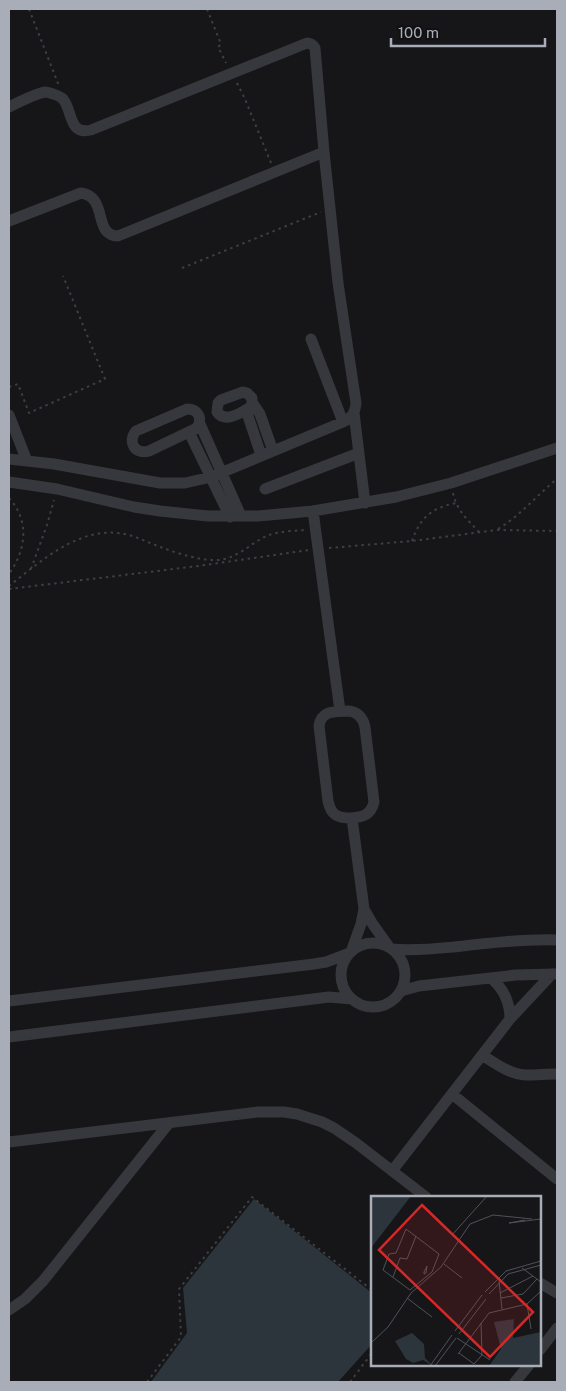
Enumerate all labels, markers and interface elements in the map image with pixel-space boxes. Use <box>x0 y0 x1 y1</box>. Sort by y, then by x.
scale bar <box>391 15 545 47</box>
text: 100 m <box>398 24 439 41</box>
inset map <box>371 1196 541 1366</box>

